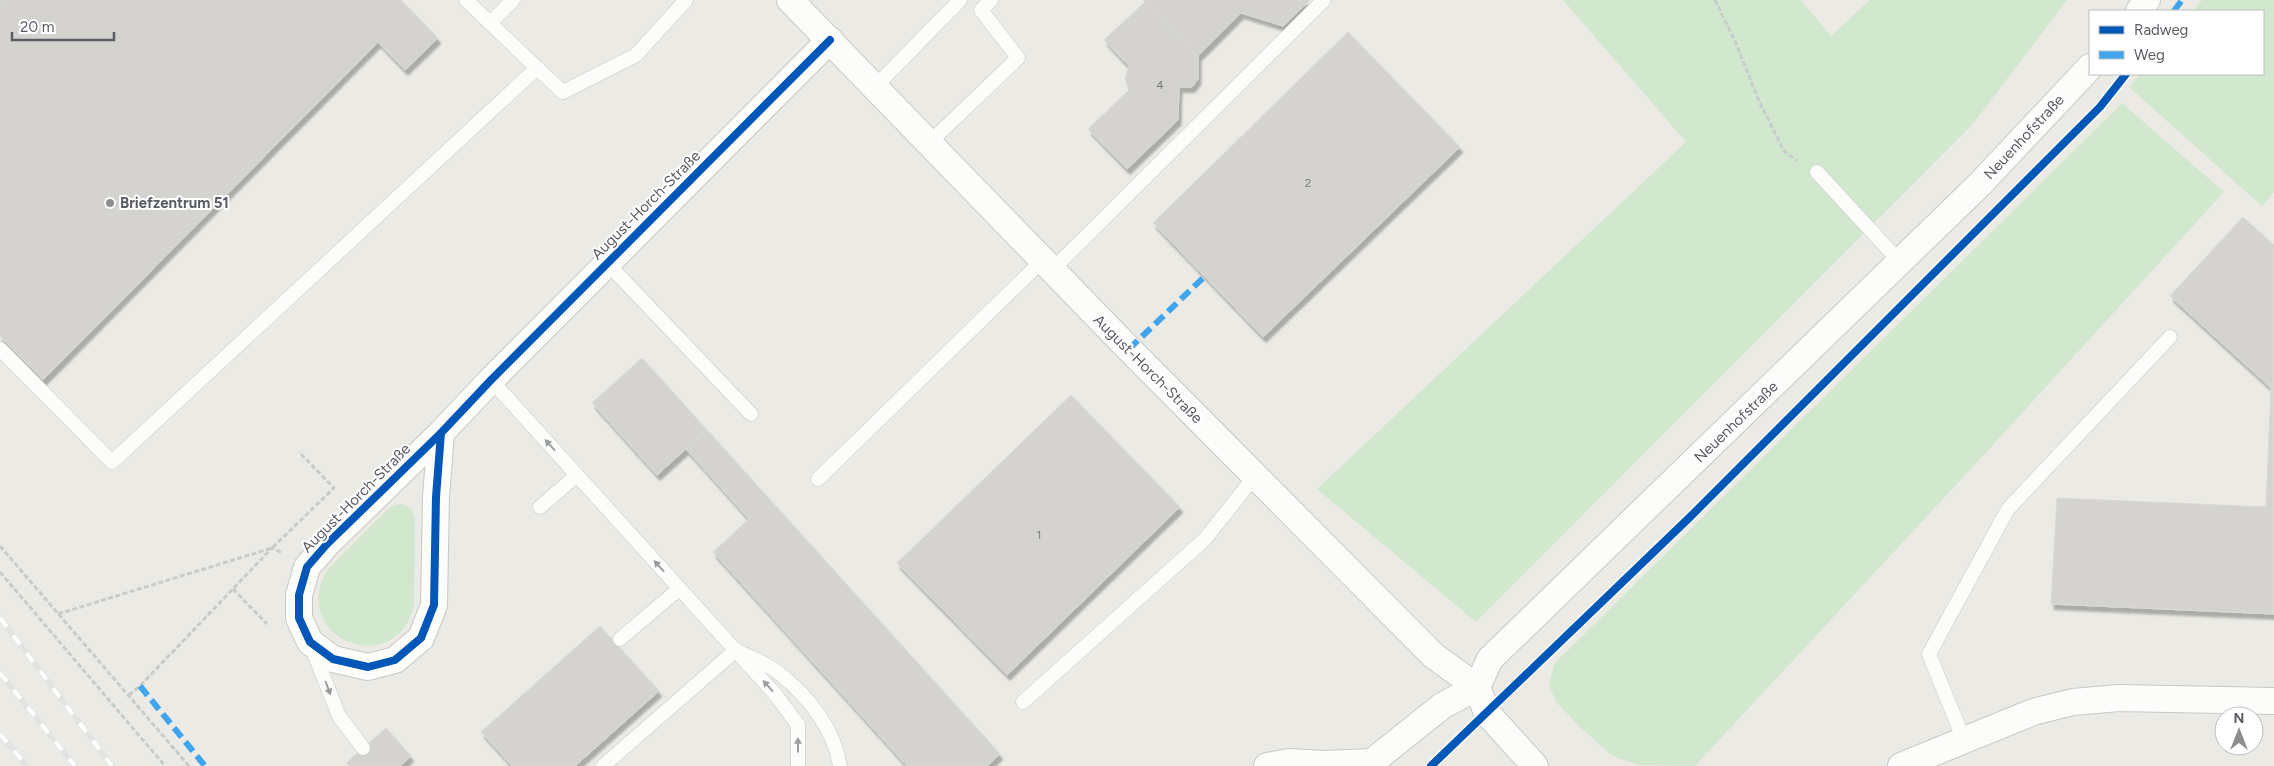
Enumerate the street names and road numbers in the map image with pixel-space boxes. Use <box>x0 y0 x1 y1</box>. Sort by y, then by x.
street label: Neuenhofstraße <box>1980 91 2068 183</box>
street label: August-Horch-Straße <box>588 147 704 263</box>
street label: August-Horch-Straße <box>1090 311 1206 427</box>
street label: Neuenhofstraße <box>1690 378 1782 466</box>
street label: August-Horch-Straße <box>298 440 414 556</box>

